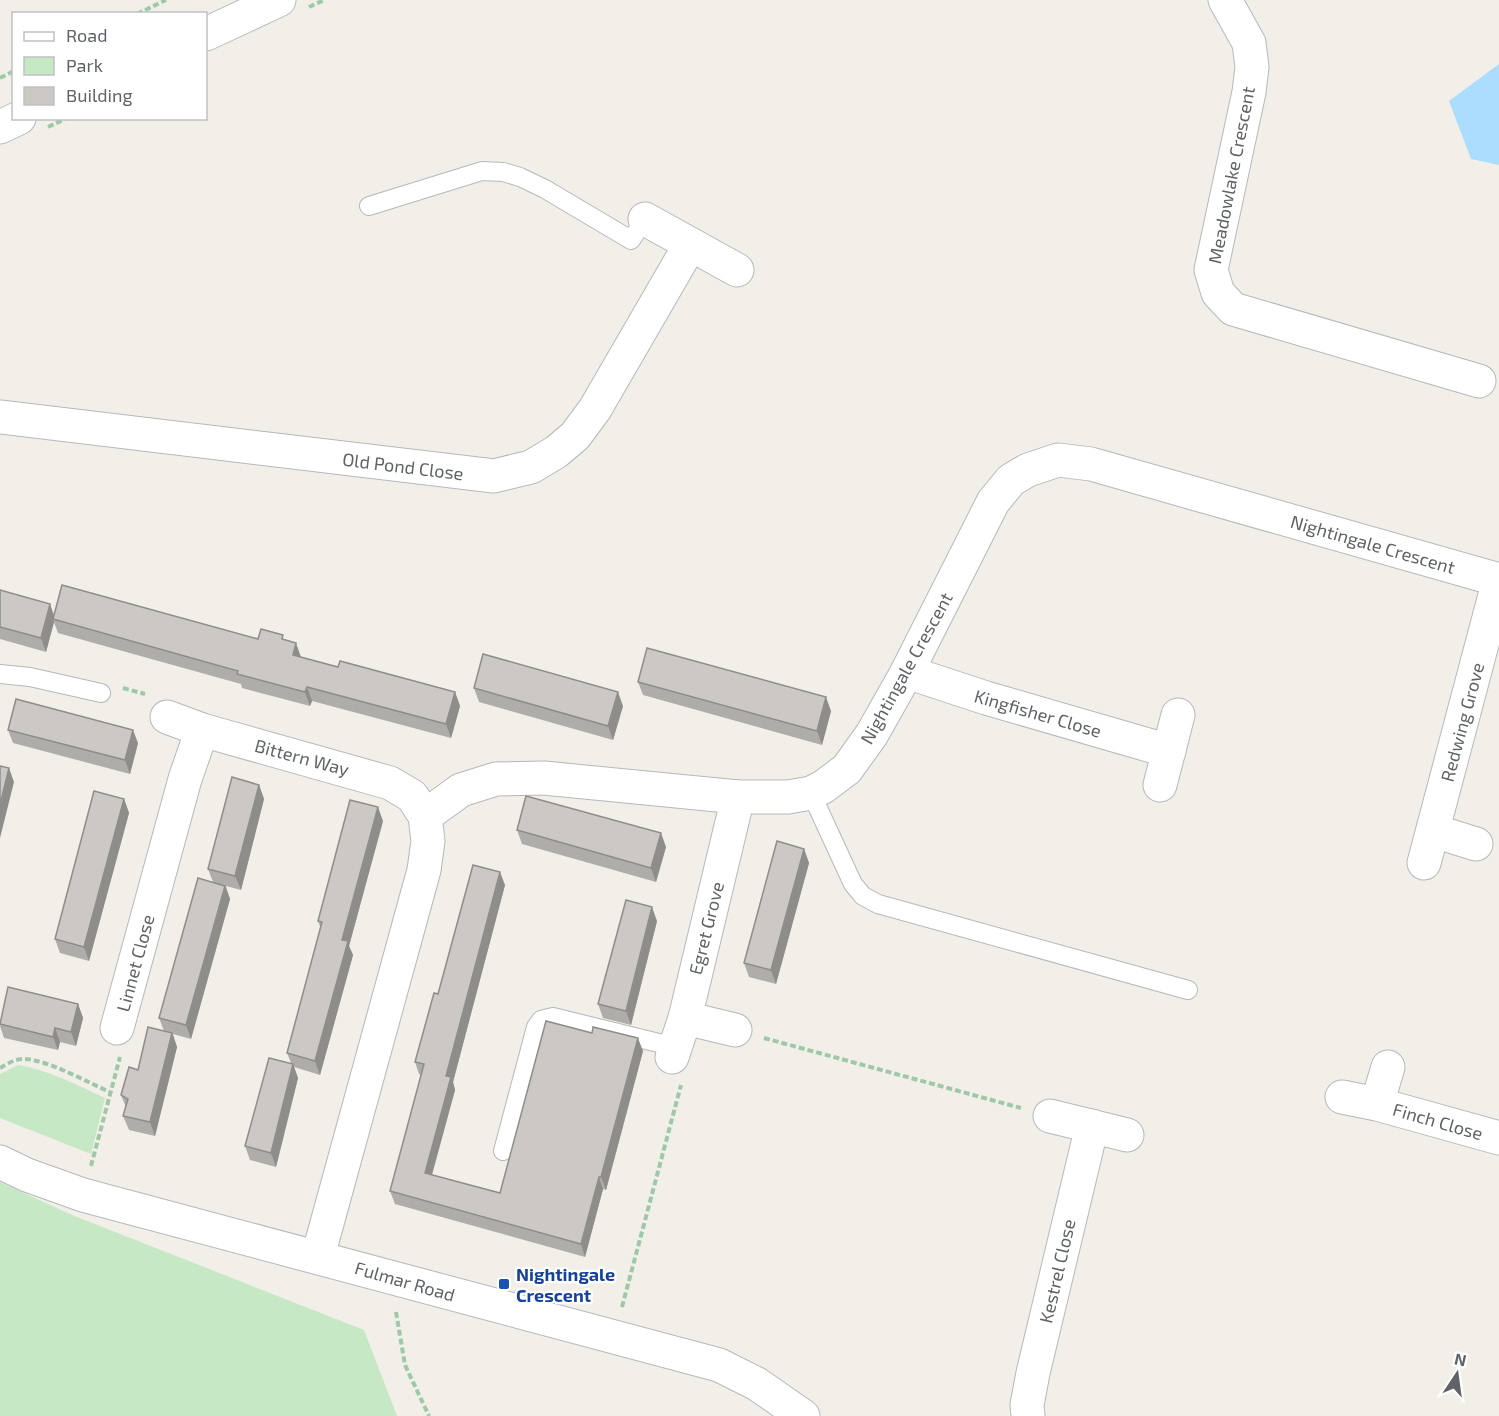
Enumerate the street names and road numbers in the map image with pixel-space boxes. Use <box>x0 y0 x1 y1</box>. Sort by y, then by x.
street label: Meadowlake Crescent <box>1203 84 1259 266</box>
street label: Old Pond Close <box>341 448 465 484</box>
street label: Nightingale Crescent <box>1288 510 1458 578</box>
street label: Nightingale Crescent <box>855 588 957 748</box>
street label: Redwing Grove <box>1436 660 1488 784</box>
street label: Kingfisher Close <box>972 684 1104 742</box>
street label: Bittern Way <box>252 734 352 780</box>
street label: Egret Grove <box>684 879 728 977</box>
street label: Linnet Close <box>111 912 159 1014</box>
street label: Finch Close <box>1390 1098 1486 1144</box>
street label: Kestrel Close <box>1034 1217 1080 1325</box>
street label: Fulmar Road <box>352 1256 458 1306</box>

